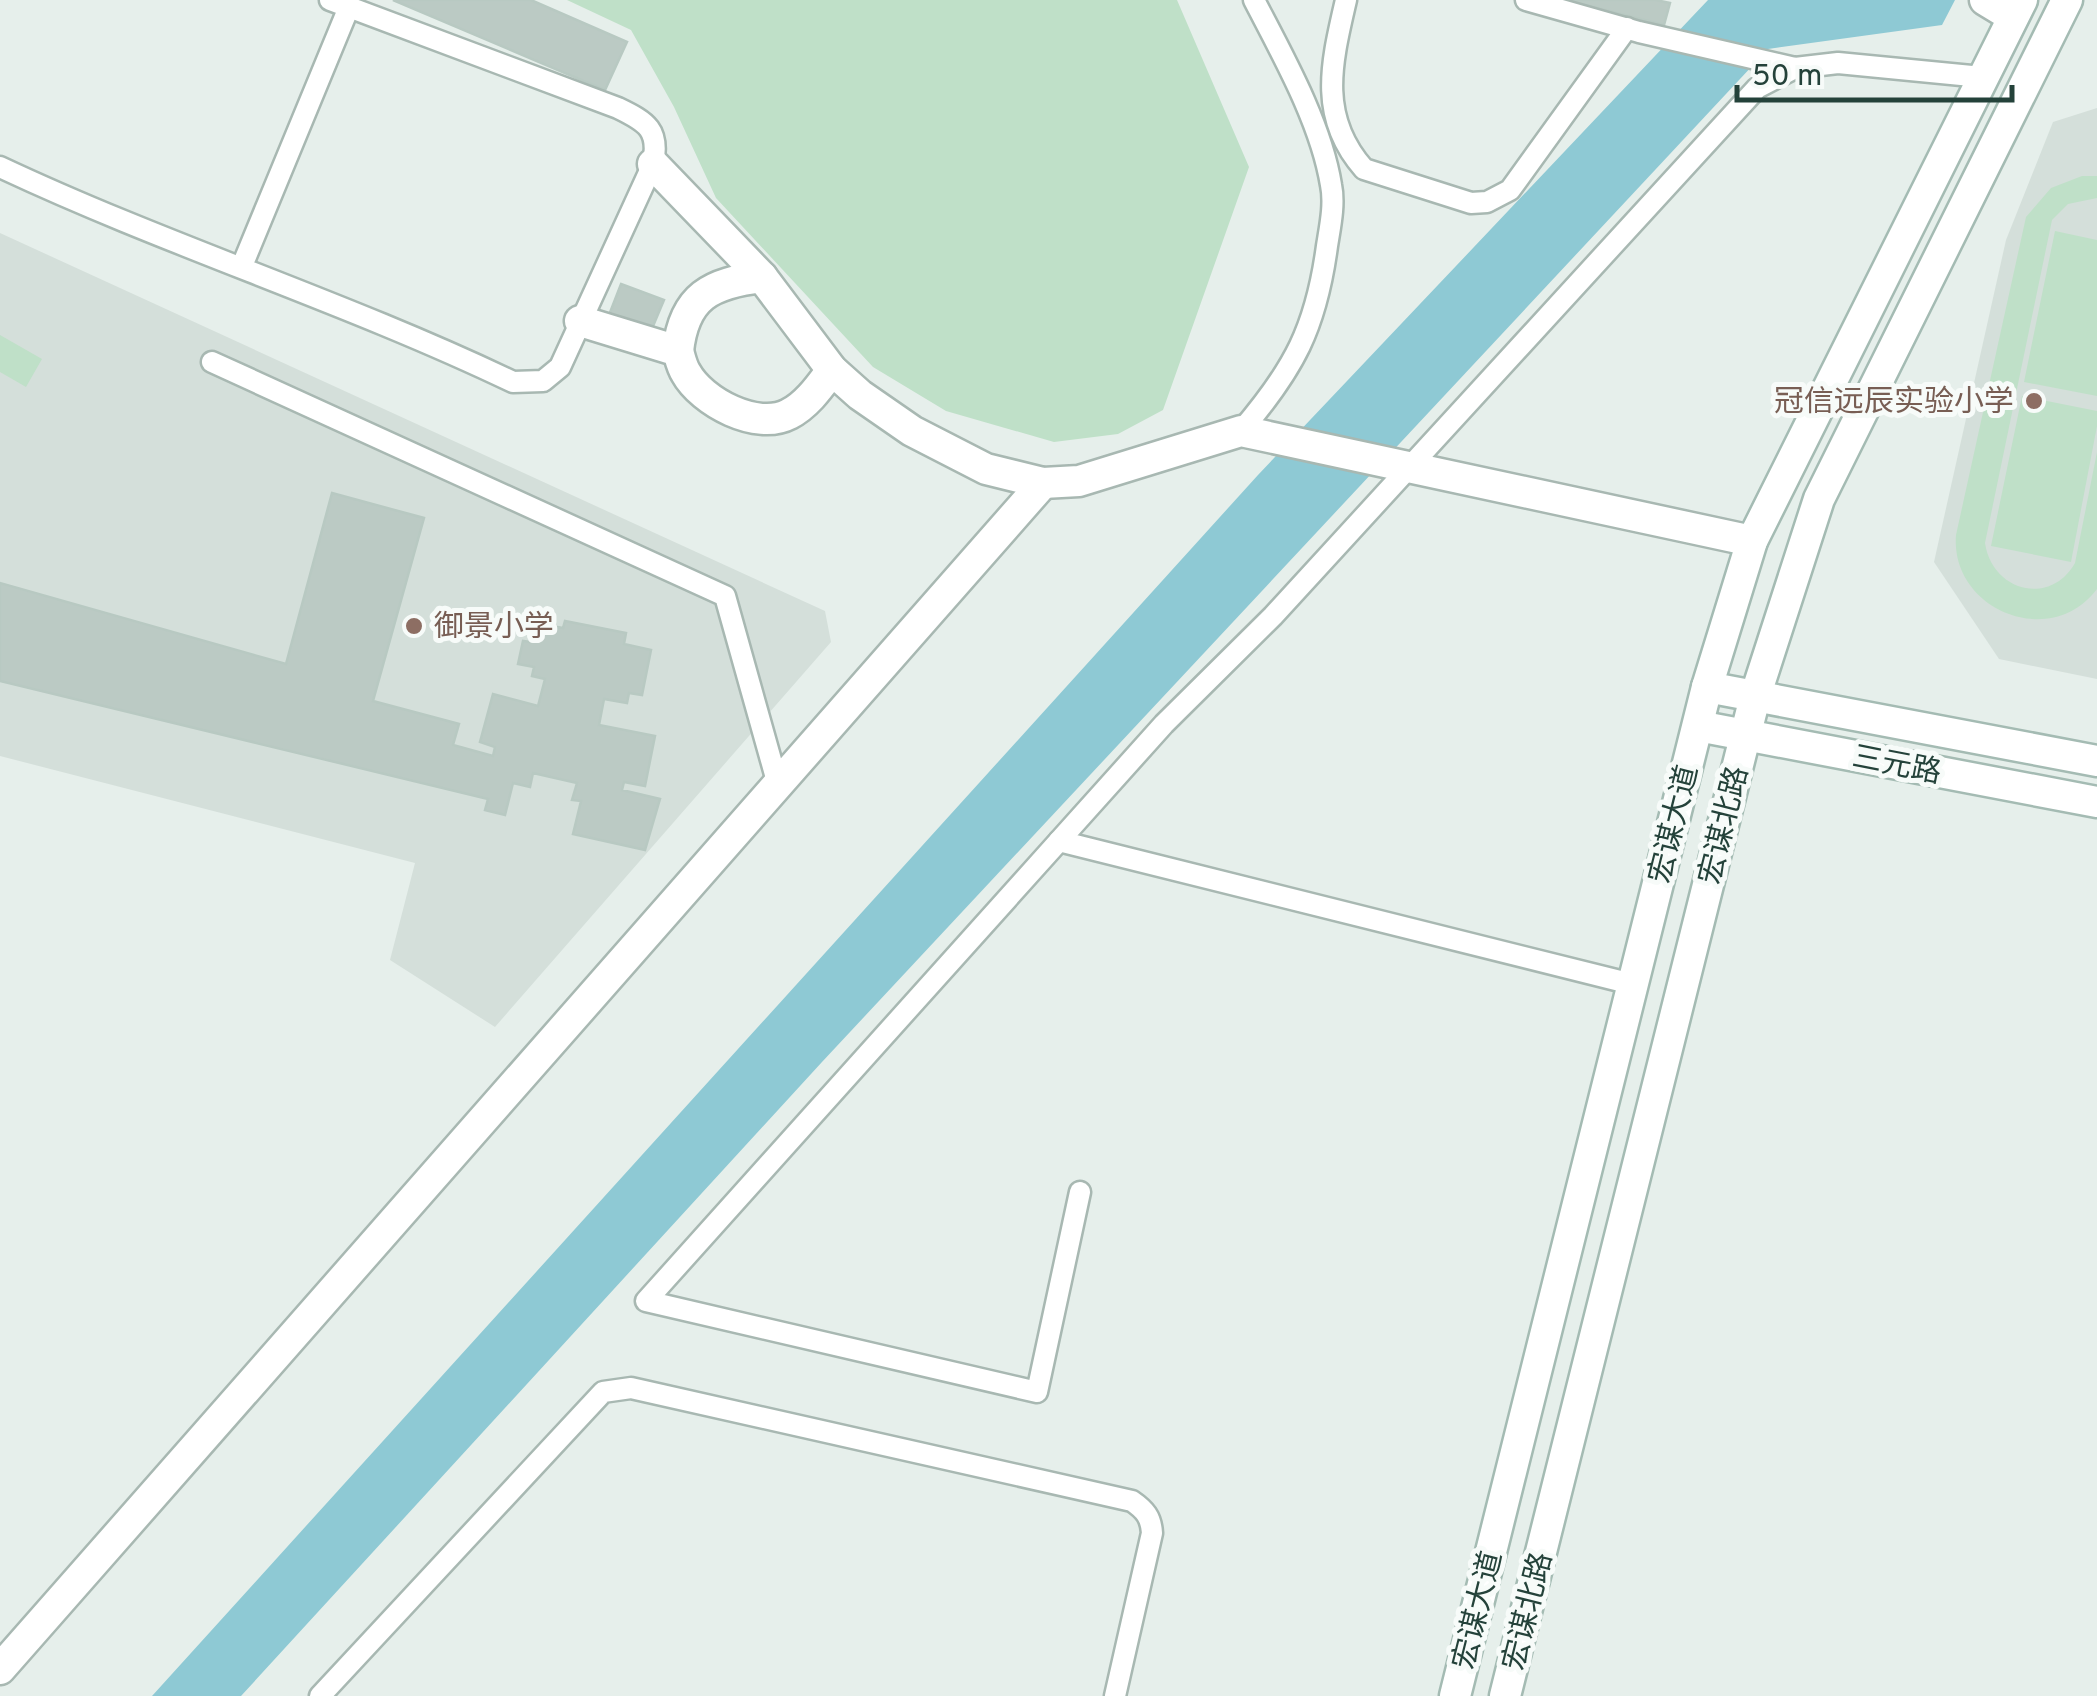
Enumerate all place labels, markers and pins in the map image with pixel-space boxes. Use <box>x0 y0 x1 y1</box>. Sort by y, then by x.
place label: 冠信远辰实验小学 <box>1774 385 2014 422</box>
marker: 冠信远辰实验小学 <box>2023 390 2045 412</box>
place label: 御景小学 <box>434 610 554 647</box>
marker: 御景小学 <box>403 615 425 637</box>

